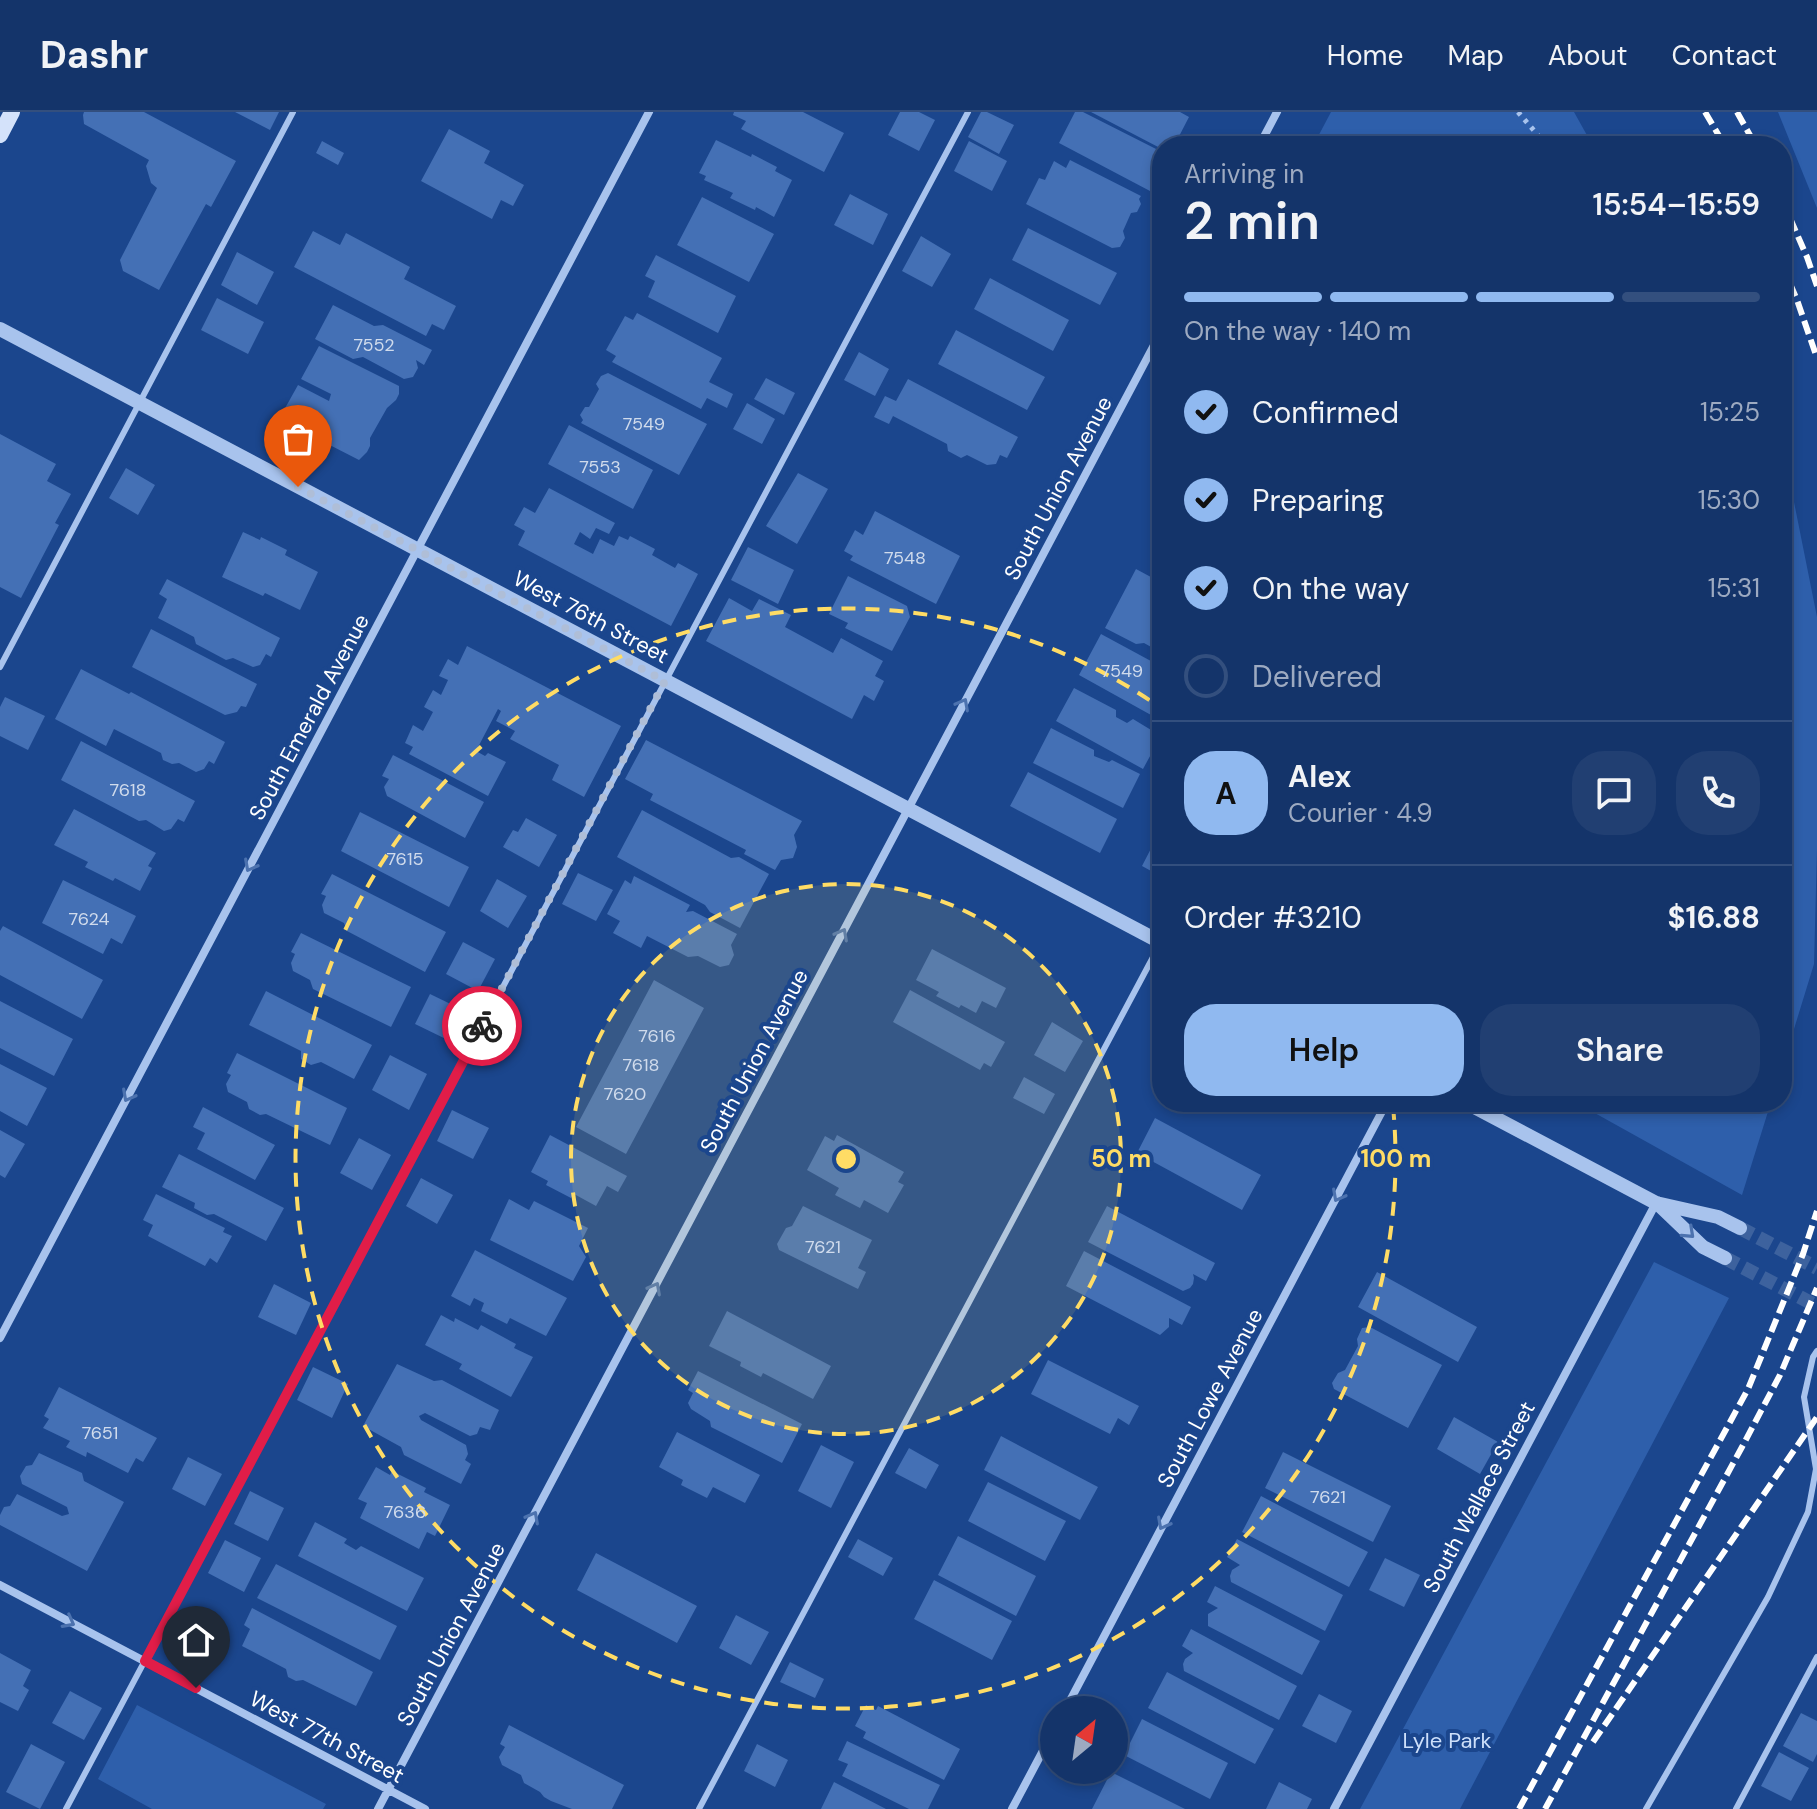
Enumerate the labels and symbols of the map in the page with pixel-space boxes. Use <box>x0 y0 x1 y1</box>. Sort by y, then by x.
house number: 7552 <box>353 333 395 357</box>
street label: South Union Avenue <box>997 391 1119 585</box>
pin <box>264 405 332 487</box>
house number: 7549 <box>623 412 665 436</box>
house number: 7553 <box>579 455 621 479</box>
house number: 7548 <box>884 546 926 570</box>
street label: West 76th Street <box>508 564 674 670</box>
street label: South Emerald Avenue <box>242 609 376 825</box>
house number: 7549 <box>1101 659 1143 683</box>
one-way arrow <box>954 698 969 713</box>
house number: 7618 <box>109 778 147 802</box>
house number: 7615 <box>386 847 424 871</box>
one-way arrow <box>245 858 260 873</box>
house number: 7624 <box>69 907 110 931</box>
one-way arrow <box>832 928 847 943</box>
street label: South Union Avenue <box>693 964 815 1158</box>
courier <box>442 986 522 1066</box>
house number: 7616 <box>638 1024 676 1048</box>
house number: 7618 <box>622 1053 660 1077</box>
house number: 7620 <box>604 1082 646 1106</box>
one-way arrow <box>123 1088 138 1102</box>
text: 50 m <box>1091 1143 1151 1174</box>
text: 100 m <box>1361 1143 1431 1174</box>
centre of rings <box>832 1145 860 1173</box>
one-way arrow <box>1332 1187 1347 1202</box>
one-way arrow <box>1679 1224 1694 1238</box>
house number: 7621 <box>805 1235 841 1259</box>
one-way arrow <box>645 1281 660 1296</box>
street label: South Lowe Avenue <box>1151 1303 1269 1493</box>
street label: South Wallace Street <box>1416 1396 1542 1598</box>
house number: 7651 <box>82 1421 118 1445</box>
house number: 7621 <box>1310 1485 1346 1509</box>
house number: 7636 <box>384 1500 426 1524</box>
one-way arrow <box>523 1512 539 1526</box>
one-way arrow <box>1158 1516 1173 1531</box>
street label: South Union Avenue <box>390 1537 512 1731</box>
pin <box>162 1606 230 1688</box>
one-way arrow <box>61 1612 75 1627</box>
street label: West 77th Street <box>245 1684 409 1790</box>
north arrow <box>1040 1696 1128 1784</box>
park label: Lyle Park <box>1402 1726 1492 1755</box>

